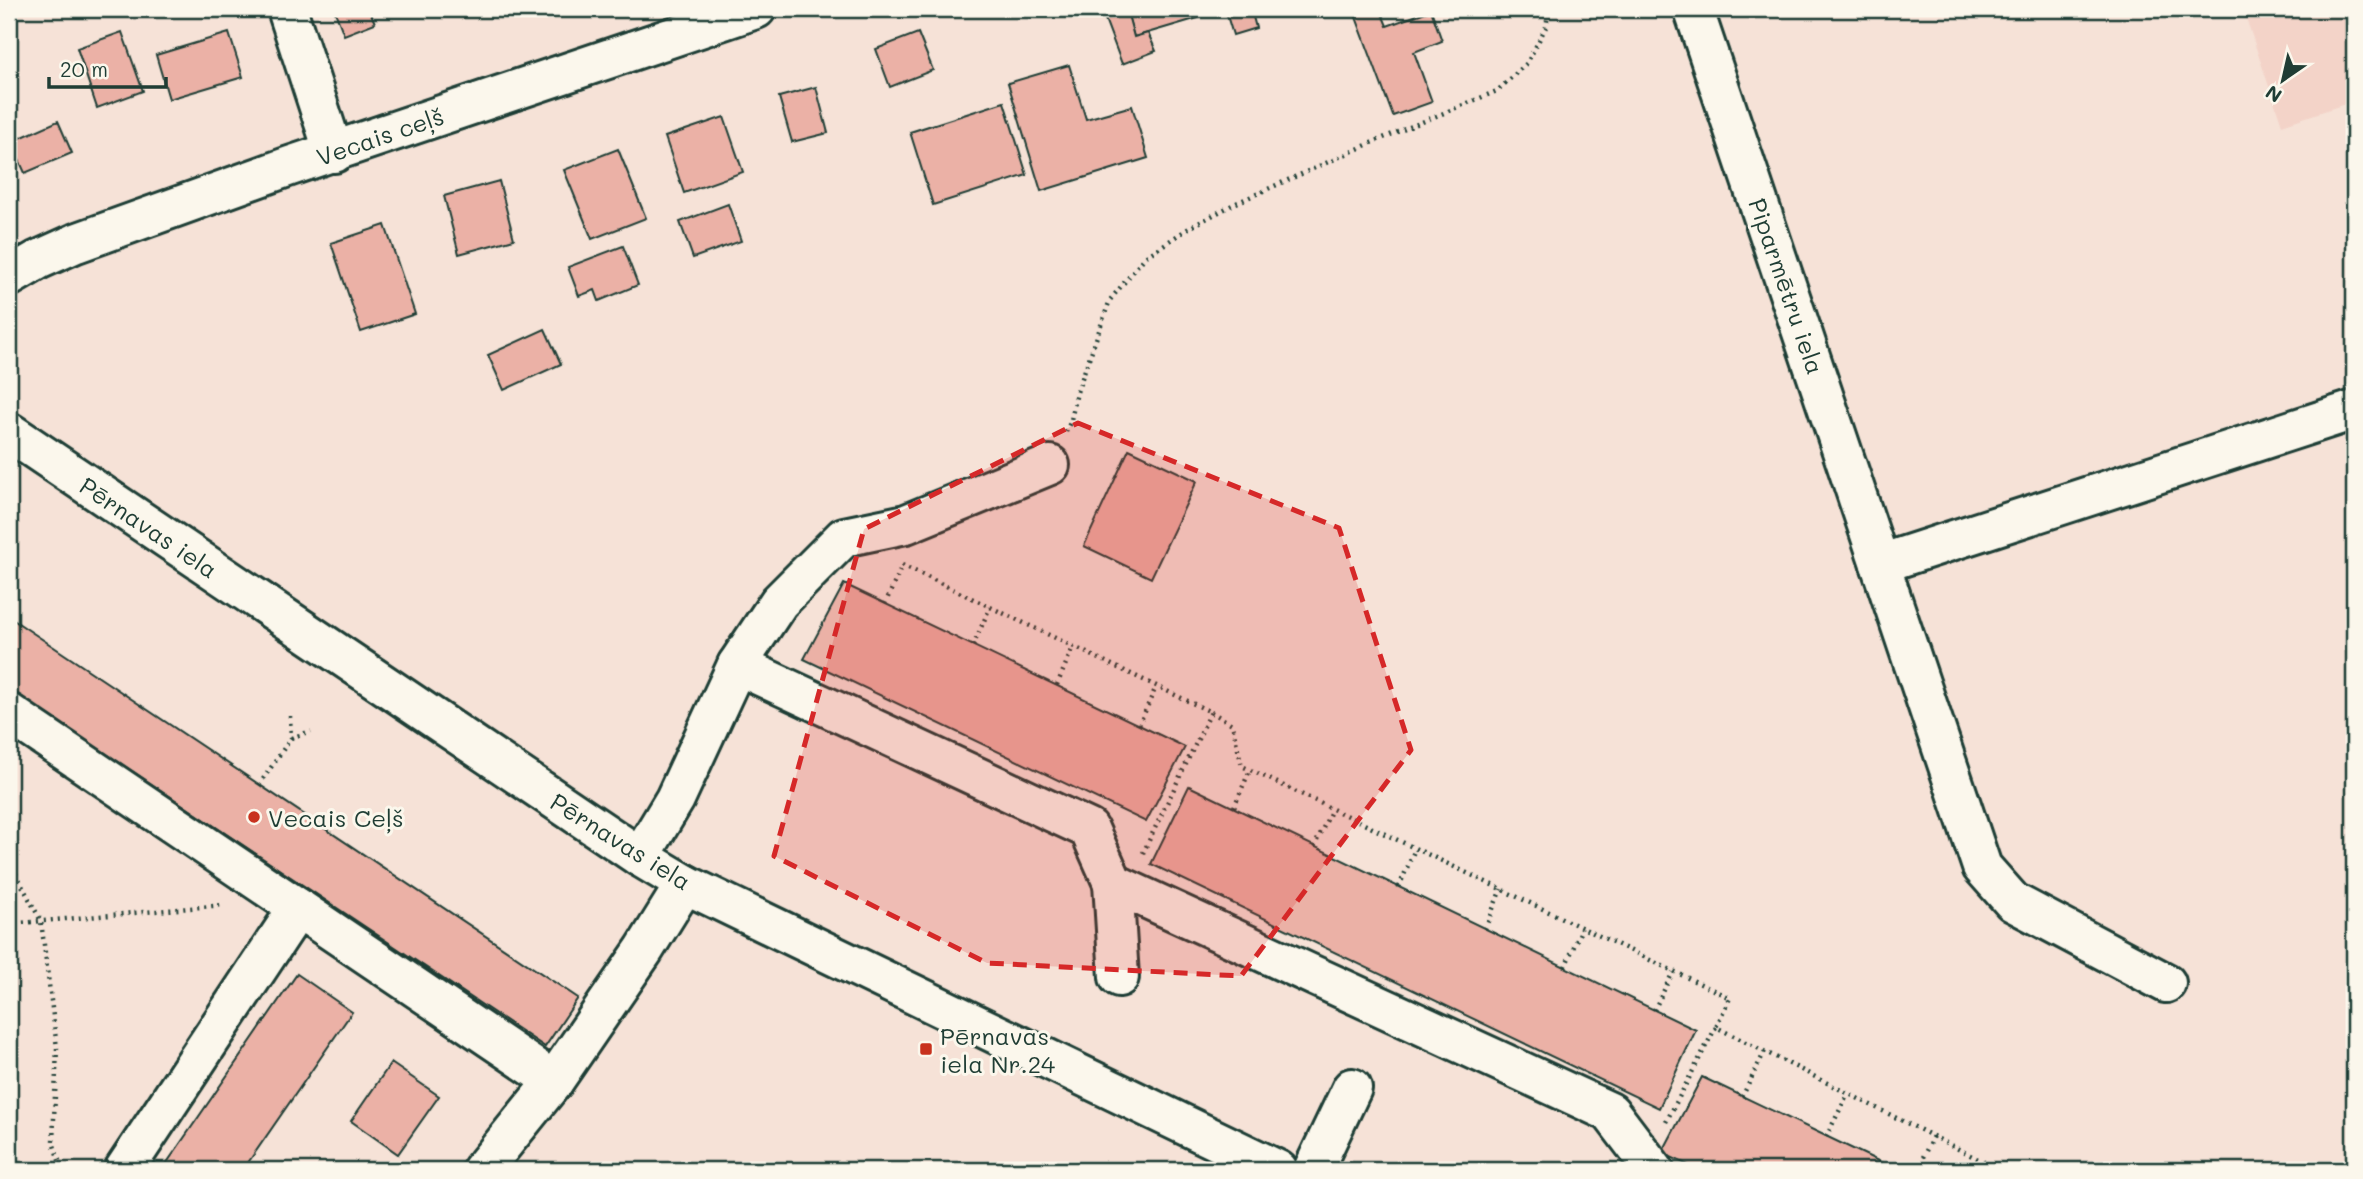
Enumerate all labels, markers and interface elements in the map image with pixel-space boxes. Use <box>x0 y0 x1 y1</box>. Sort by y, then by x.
scale bar <box>49 46 166 90</box>
north arrow <box>2248 46 2318 116</box>
text: 20 m <box>60 55 108 82</box>
text: N <box>2260 80 2286 109</box>
street label: Vecais ceļš <box>312 100 448 173</box>
street label: Piparmētru iela <box>1742 194 1832 378</box>
street label: Pērnavas iela <box>74 469 224 585</box>
street label: Pērnavas iela <box>545 785 697 897</box>
place label: Vecais Ceļš <box>268 802 404 834</box>
marker: Vecais Ceļš <box>246 809 262 825</box>
place label: Pērnavas iela Nr.24 <box>940 1020 1055 1079</box>
marker: Pērnavas iela Nr.24 <box>918 1041 934 1057</box>

